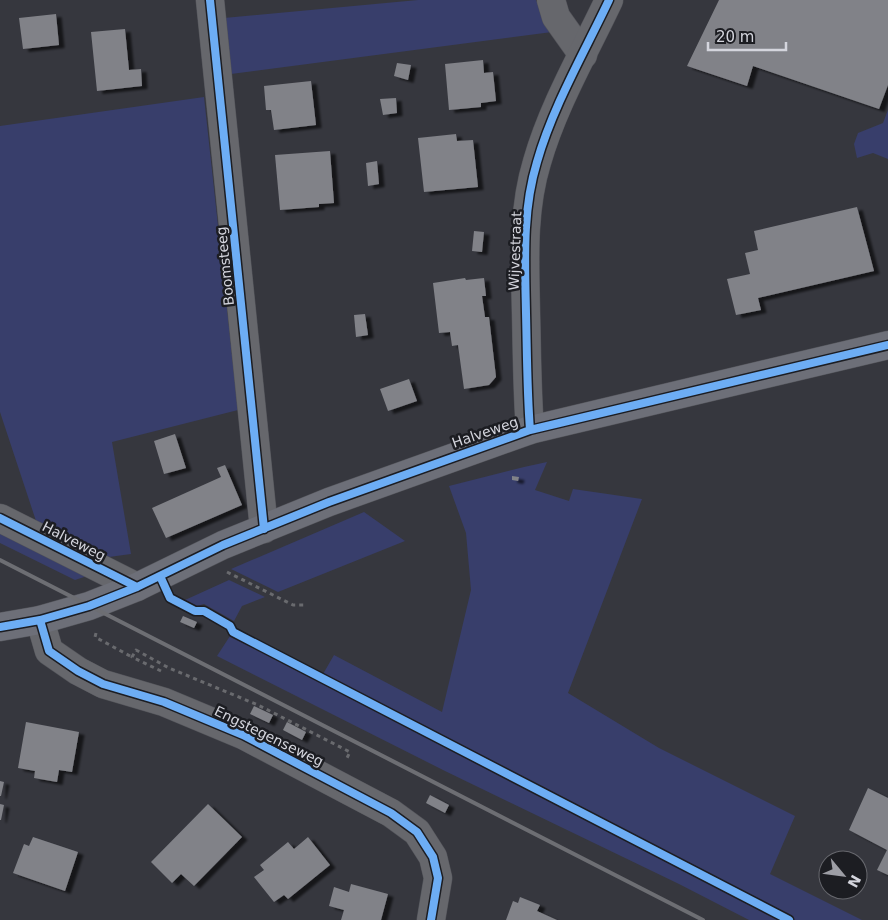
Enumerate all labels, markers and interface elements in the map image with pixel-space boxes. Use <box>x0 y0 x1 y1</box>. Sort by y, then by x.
scale bar <box>708 20 786 52</box>
text: 20 m <box>716 28 754 46</box>
street label: Wijvestraat <box>506 211 524 291</box>
street label: Boomsteeg <box>213 226 237 306</box>
street label: Halveweg <box>450 413 520 451</box>
street label: Halveweg <box>40 518 108 564</box>
street label: Engstegenseweg <box>212 703 326 769</box>
north arrow <box>818 850 868 900</box>
text: N <box>845 872 864 890</box>

